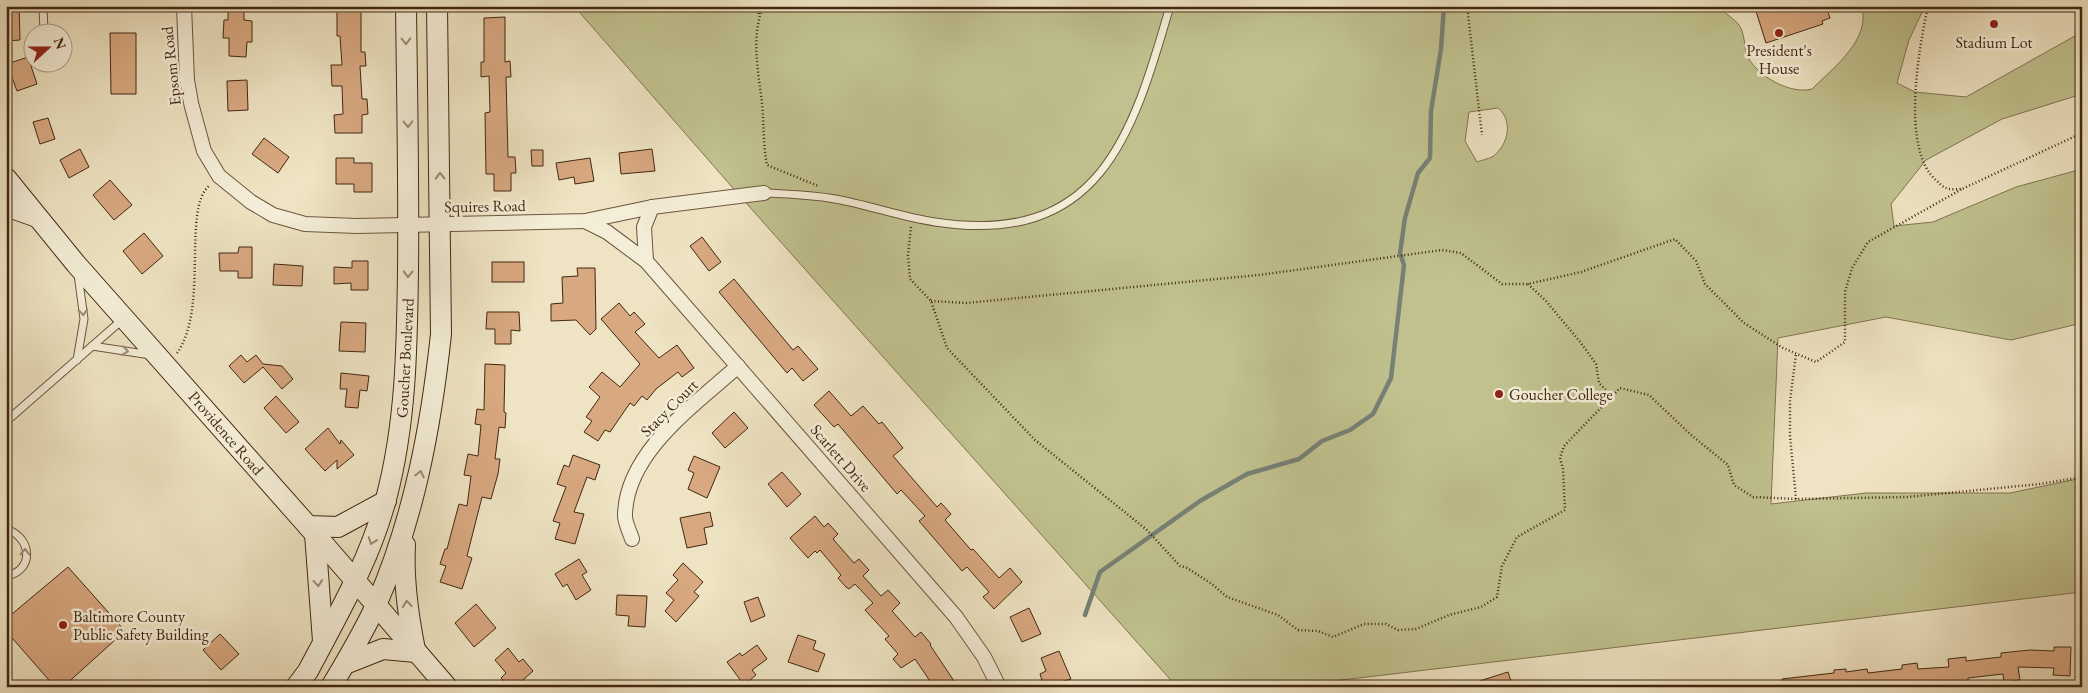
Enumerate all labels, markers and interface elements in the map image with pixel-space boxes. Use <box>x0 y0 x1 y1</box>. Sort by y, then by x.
marker: Stadium Lot <box>1988 18 2000 30</box>
north arrow <box>22 22 72 72</box>
street label: Epsom Road <box>156 24 186 107</box>
marker: President's House <box>1773 27 1785 39</box>
place label: Stadium Lot <box>1955 32 2033 53</box>
text: N <box>50 35 71 52</box>
one-way arrow <box>401 37 411 45</box>
place label: President's House <box>1746 40 1812 79</box>
one-way arrow <box>402 120 413 128</box>
one-way arrow <box>435 171 446 179</box>
street label: Squires Road <box>444 195 527 217</box>
one-way arrow <box>403 270 413 278</box>
street label: Goucher Boulevard <box>391 297 419 418</box>
one-way arrow <box>77 308 88 316</box>
one-way arrow <box>122 345 130 356</box>
street label: Stacy Court <box>636 375 702 441</box>
place label: Goucher College <box>1509 384 1613 405</box>
street label: Providence Road <box>184 387 269 480</box>
marker: Goucher College <box>1493 388 1505 400</box>
street label: Scarlett Drive <box>806 420 876 496</box>
one-way arrow <box>414 469 425 478</box>
one-way arrow <box>368 536 378 545</box>
one-way arrow <box>20 548 30 556</box>
one-way arrow <box>313 579 324 587</box>
one-way arrow <box>402 600 413 608</box>
place label: Baltimore County Public Safety Building <box>73 606 210 645</box>
marker: Baltimore County Public Safety Building <box>57 619 69 631</box>

